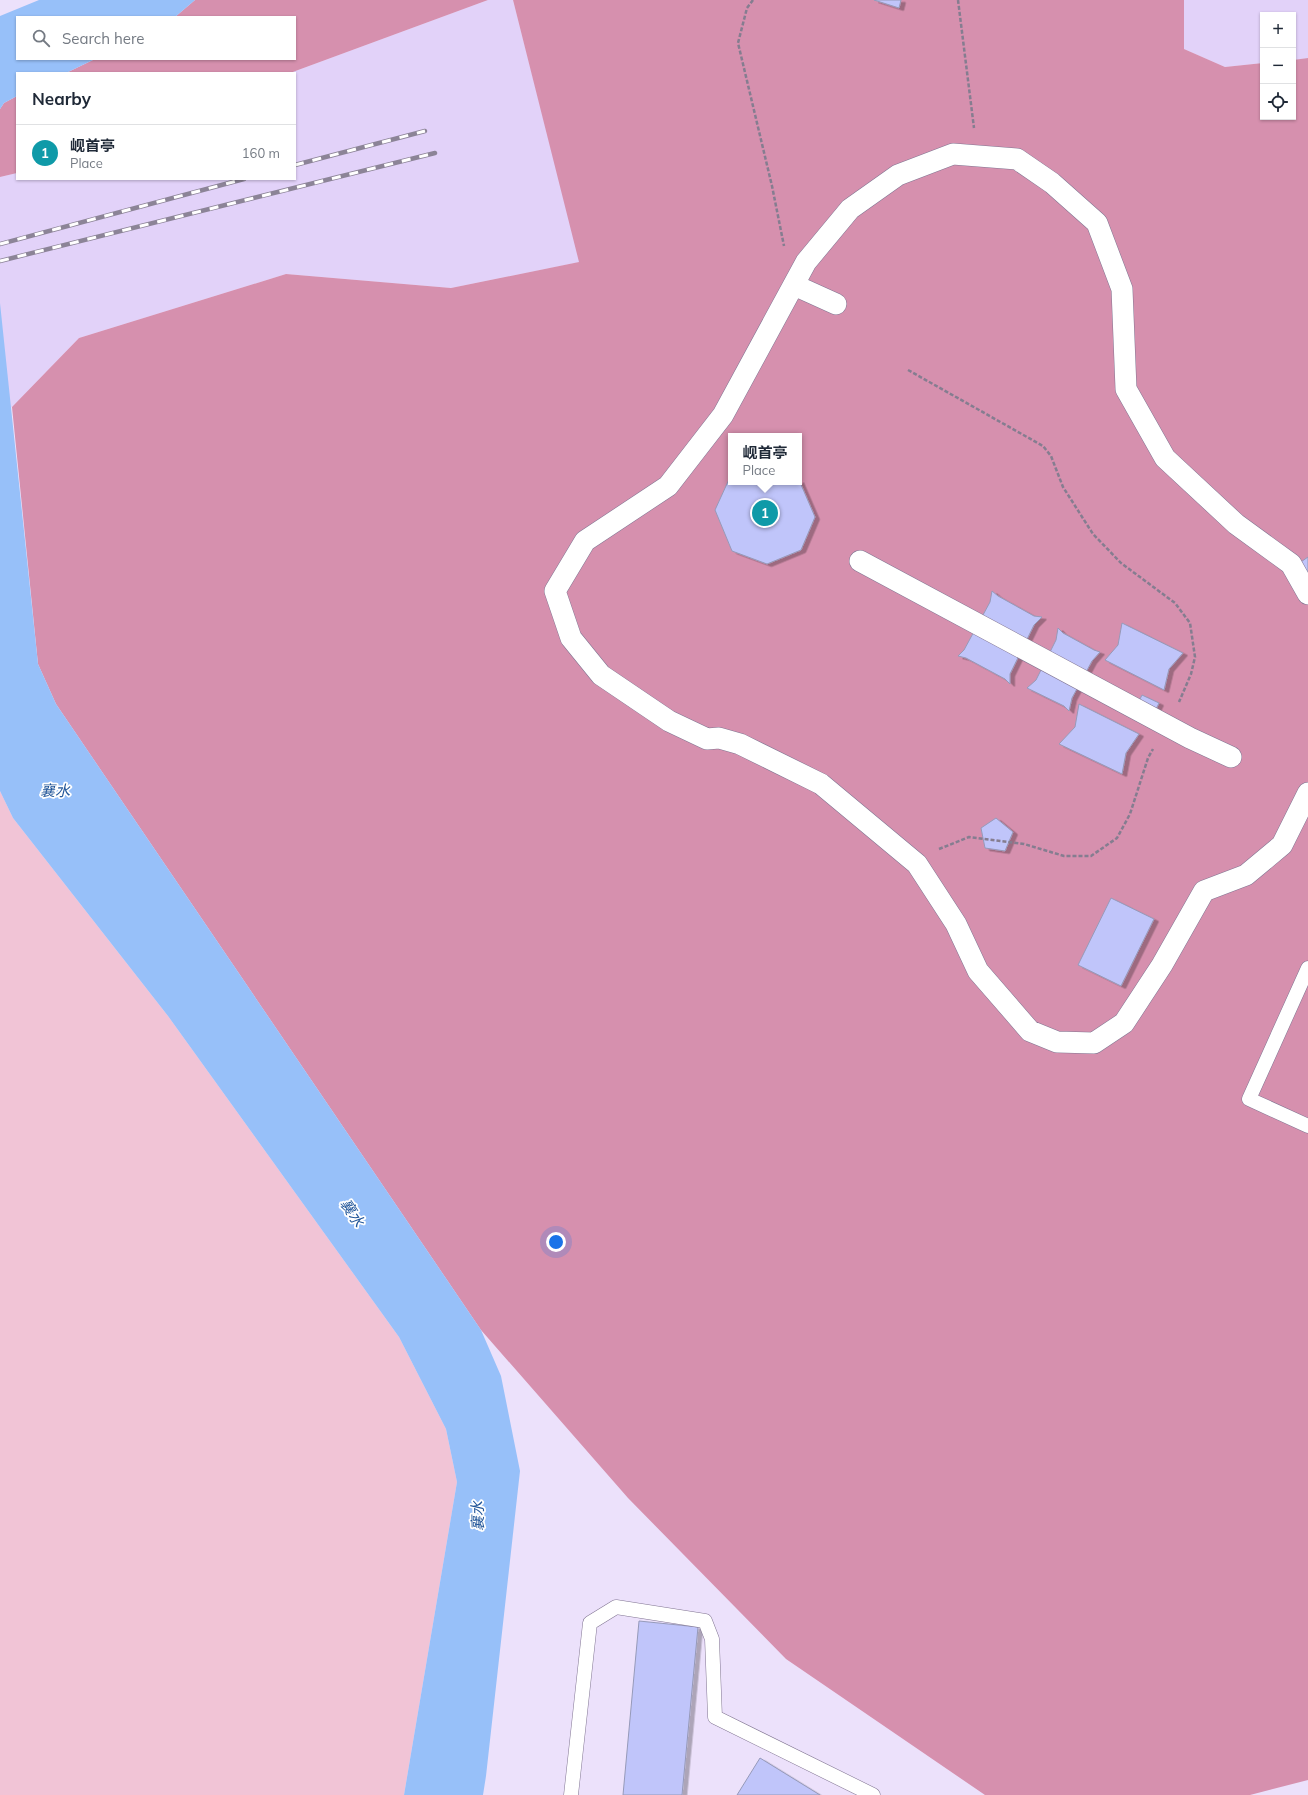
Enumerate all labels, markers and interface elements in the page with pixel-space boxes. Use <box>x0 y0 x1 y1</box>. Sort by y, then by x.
map controls <box>1260 12 1296 120</box>
button: + <box>1260 12 1296 48</box>
search box <box>16 16 296 60</box>
icon: search <box>30 27 52 49</box>
text: Search here <box>62 29 144 48</box>
button: − <box>1260 48 1296 84</box>
button: locate <box>1260 84 1296 120</box>
text: Nearby <box>32 88 91 109</box>
text: 岘首亭 <box>70 136 115 155</box>
text: 1 <box>41 145 49 161</box>
text: 160 m <box>242 145 280 161</box>
text: Place <box>70 155 103 171</box>
popup <box>728 433 802 485</box>
text: 岘首亭 <box>742 443 788 462</box>
text: Place <box>742 462 775 478</box>
pin: 1 <box>752 498 778 528</box>
water label: 襄水 <box>40 781 71 800</box>
water label: 襄水 <box>336 1195 369 1231</box>
your location <box>546 1232 566 1252</box>
water label: 襄水 <box>468 1500 487 1531</box>

